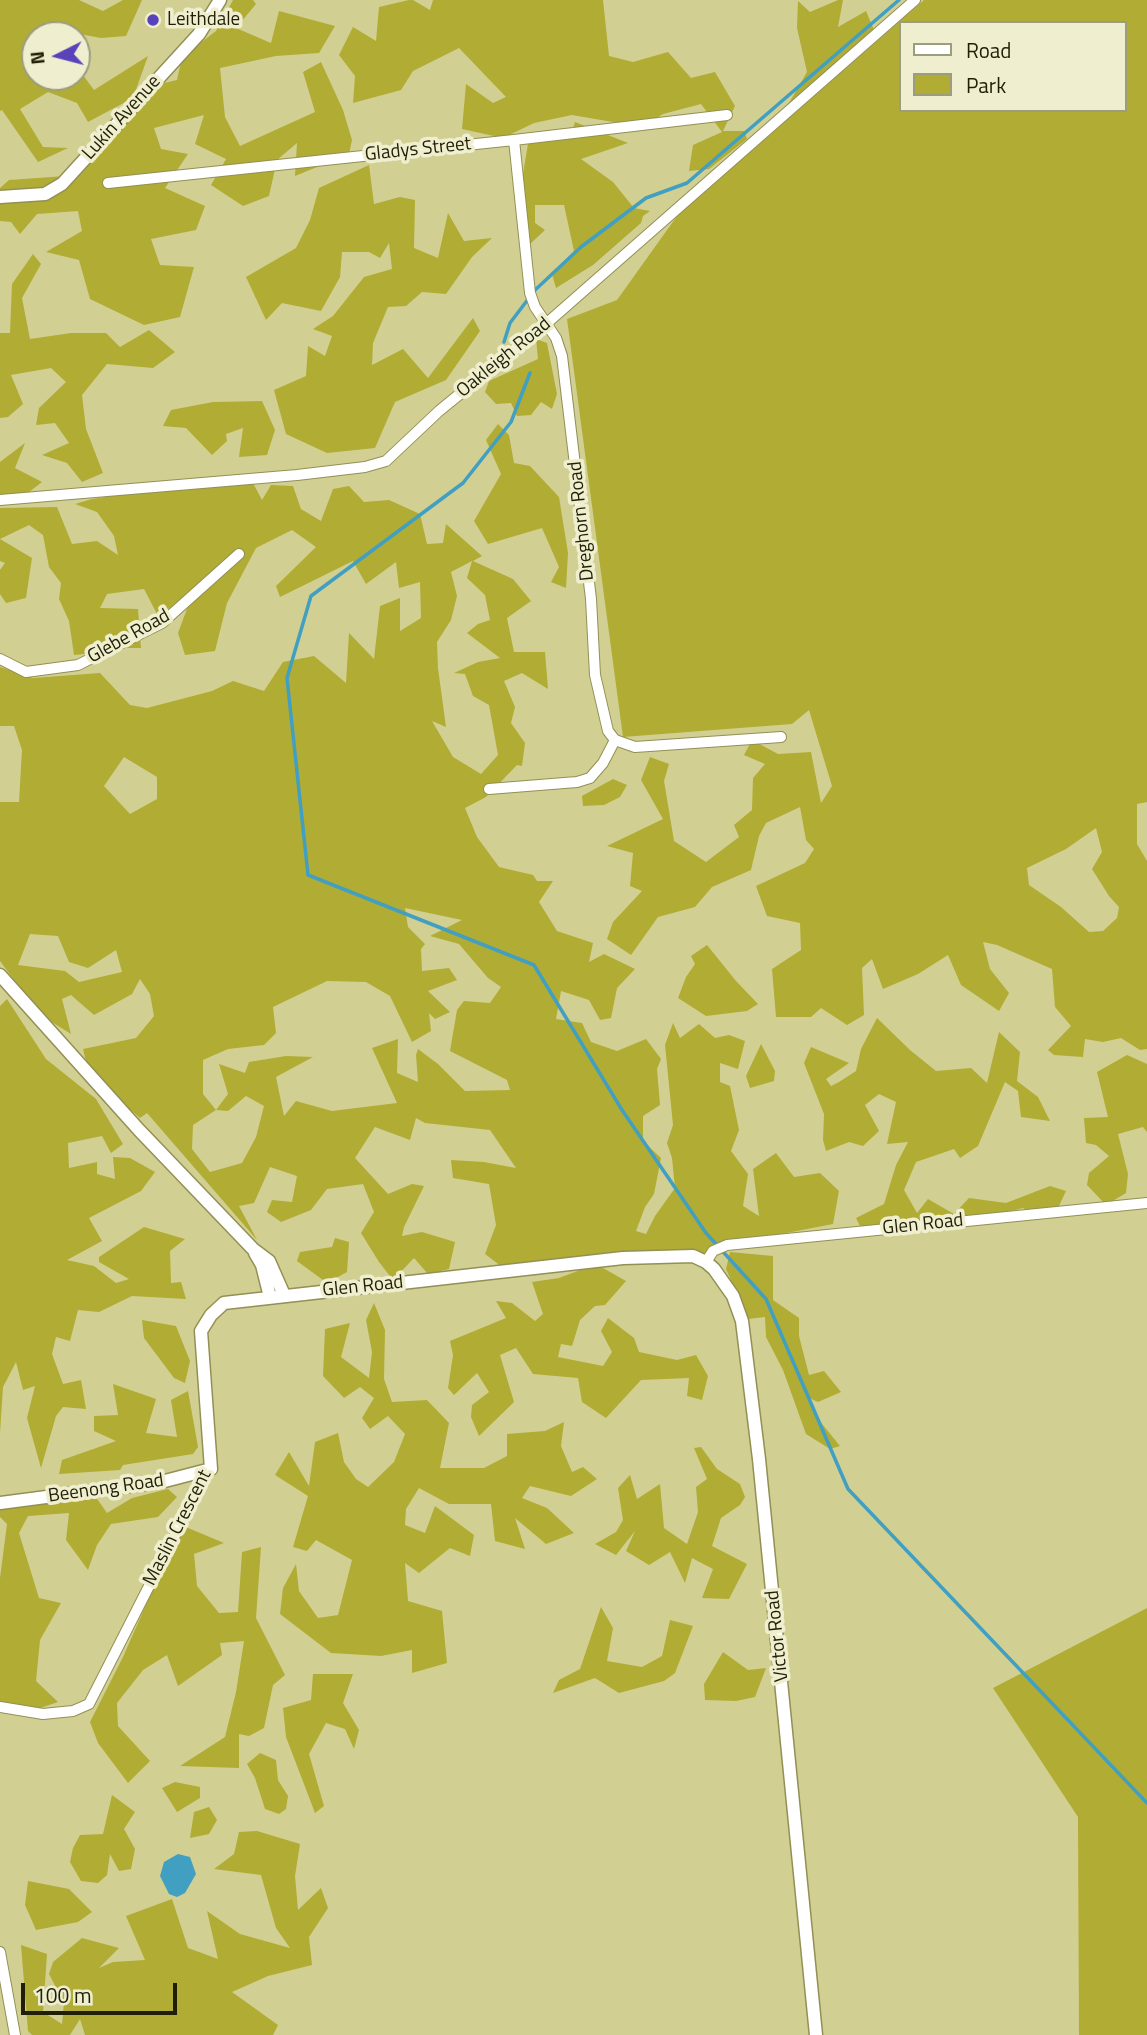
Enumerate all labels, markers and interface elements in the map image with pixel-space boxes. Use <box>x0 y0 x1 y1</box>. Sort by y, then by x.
place label: Leithdale <box>167 9 240 31</box>
marker: Leithdale <box>145 12 161 28</box>
north arrow <box>21 21 91 91</box>
legend <box>898 21 1126 112</box>
text: Road <box>966 34 1011 66</box>
text: N <box>21 50 52 66</box>
text: Park <box>966 69 1006 101</box>
street label: Lukin Avenue <box>78 71 166 165</box>
street label: Gladys Street <box>364 133 472 167</box>
street label: Oakleigh Road <box>452 313 556 403</box>
street label: Dreghorn Road <box>564 460 600 582</box>
street label: Glebe Road <box>84 605 174 669</box>
street label: Glen Road <box>881 1209 965 1241</box>
street label: Glen Road <box>321 1271 405 1303</box>
street label: Maslin Crescent <box>139 1466 217 1590</box>
street label: Beenong Road <box>47 1470 165 1508</box>
street label: Victor Road <box>762 1589 794 1683</box>
scale bar <box>24 1968 180 2012</box>
text: 100 m <box>34 1979 91 2011</box>

